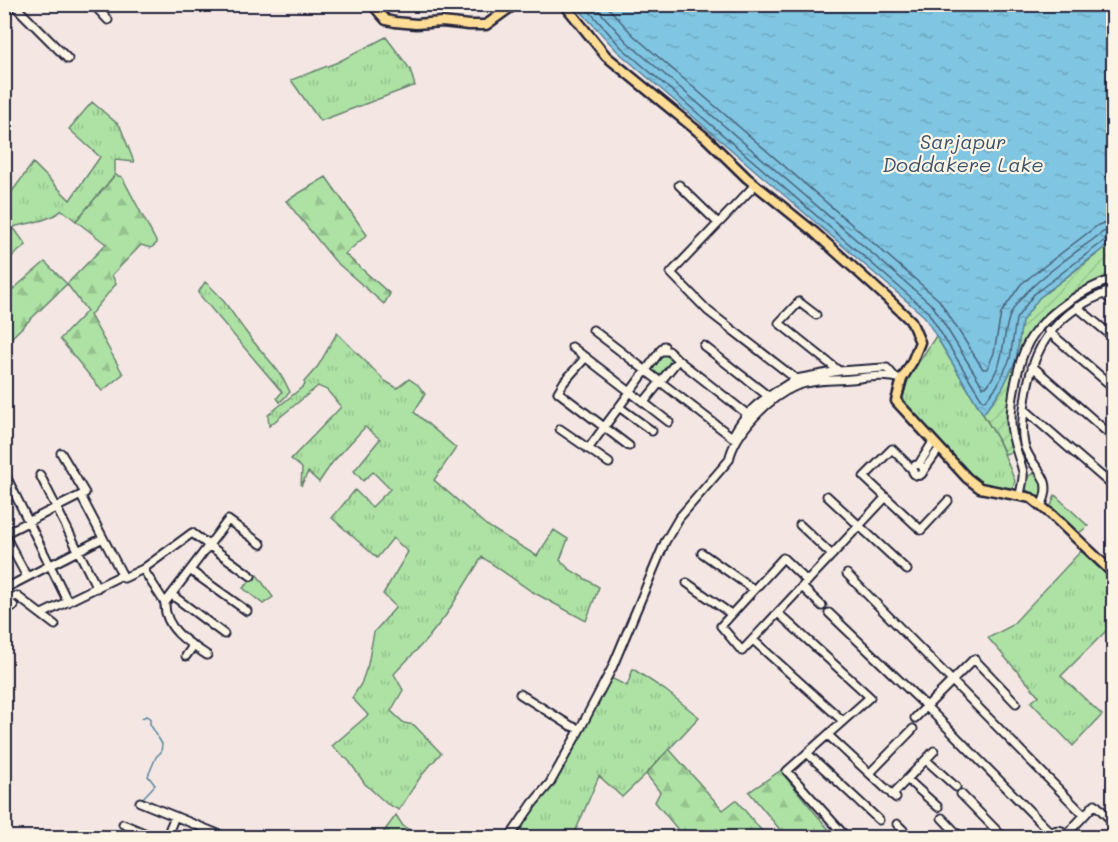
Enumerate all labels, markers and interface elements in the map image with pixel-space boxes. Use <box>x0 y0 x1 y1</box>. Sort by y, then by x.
water label: Sarjapur Doddakere Lake <box>882 128 1044 177</box>

